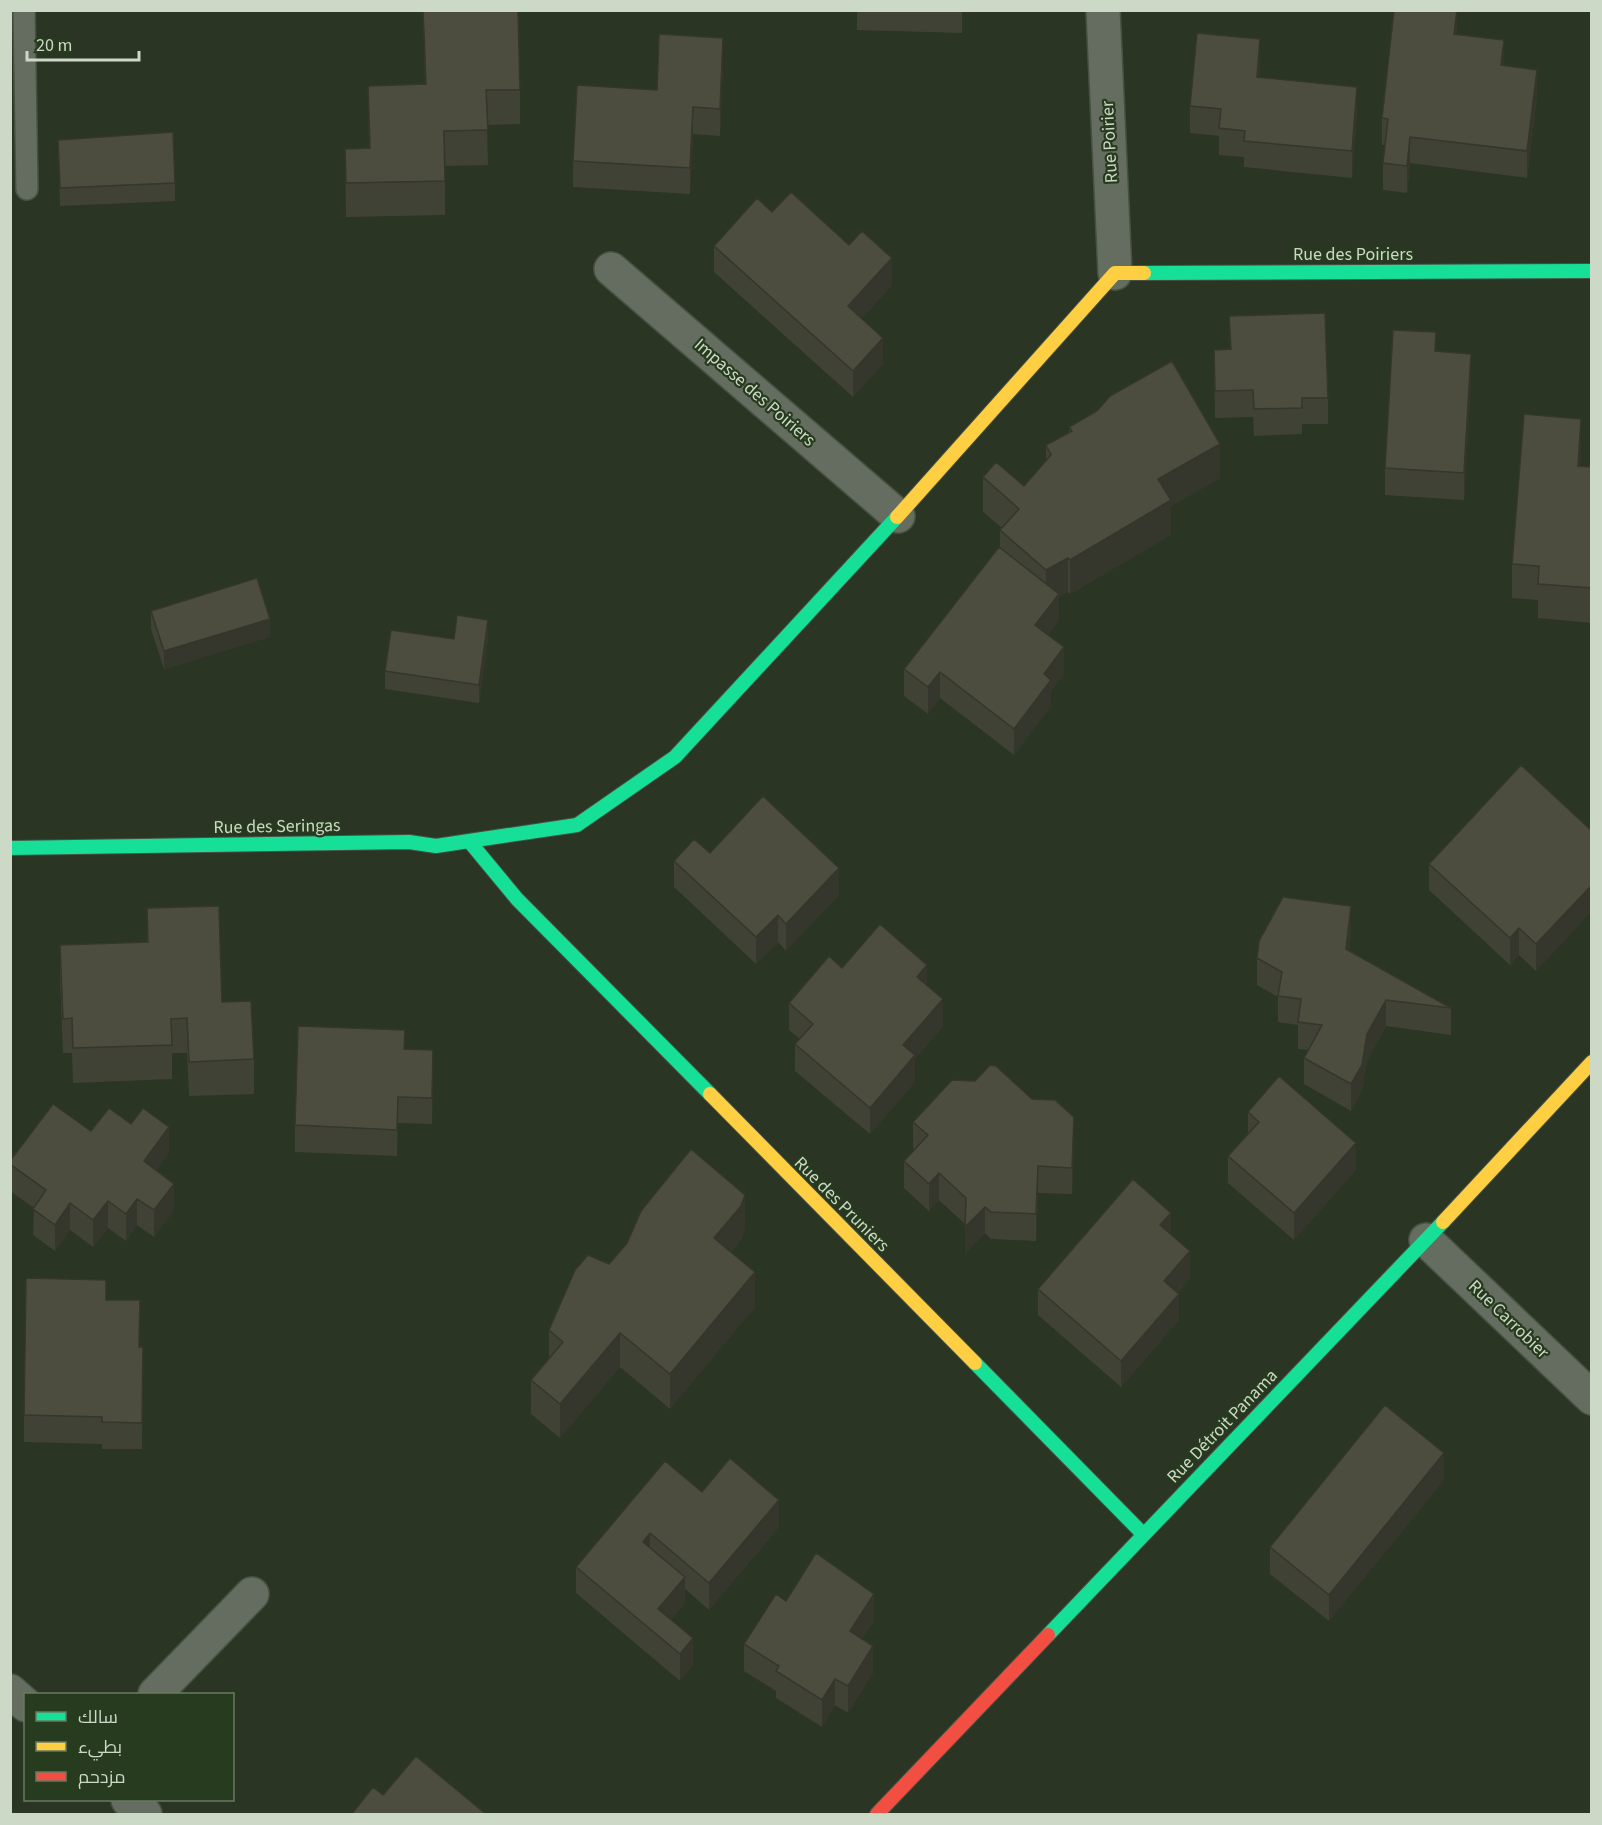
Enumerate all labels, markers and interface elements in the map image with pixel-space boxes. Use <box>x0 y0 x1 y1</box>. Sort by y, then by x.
scale bar <box>27 24 140 62</box>
text: 20 m <box>36 33 72 58</box>
street label: Rue Poirier <box>1095 99 1124 184</box>
street label: Rue des Poiriers <box>1293 242 1413 267</box>
street label: Impasse des Poiriers <box>689 333 821 452</box>
street label: Rue des Seringas <box>213 813 341 840</box>
street label: Rue des Pruniers <box>788 1151 895 1258</box>
street label: Rue Carrobier <box>1463 1274 1555 1365</box>
street label: Rue Détroit Panama <box>1161 1364 1283 1489</box>
legend <box>24 1693 234 1801</box>
text: سالك <box>78 1705 118 1730</box>
text: بطيء <box>78 1735 122 1761</box>
text: مزدحم <box>78 1765 126 1790</box>

